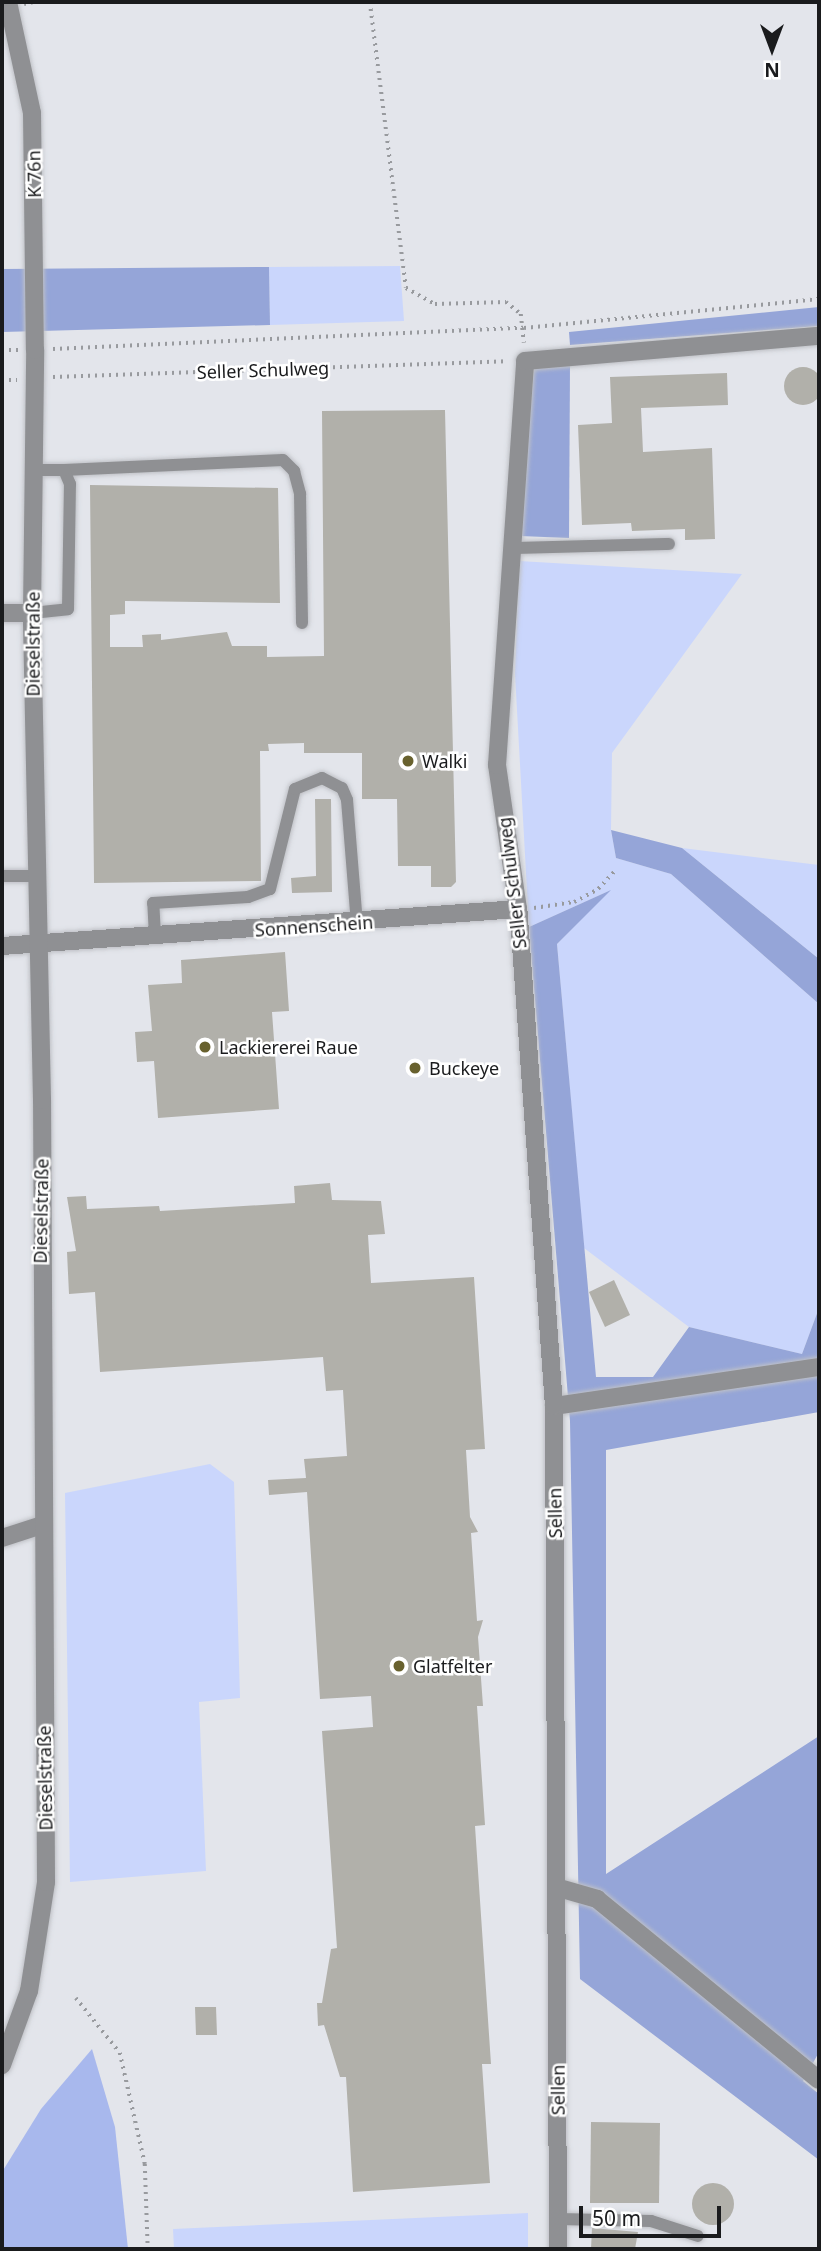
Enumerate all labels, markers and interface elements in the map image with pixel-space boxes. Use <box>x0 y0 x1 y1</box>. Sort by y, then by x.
north arrow <box>737 14 807 84</box>
text: N <box>764 57 780 83</box>
street label: K 76n <box>23 150 45 198</box>
street label: Seller Schulweg <box>196 357 330 383</box>
street label: Dieselstraße <box>22 591 44 697</box>
place label: Walki <box>422 750 467 772</box>
marker: Walki <box>400 753 416 769</box>
street label: Seller Schulweg <box>493 816 531 950</box>
street label: Sonnenschein <box>254 911 374 941</box>
place label: Lackiererei Raue <box>219 1036 358 1058</box>
marker: Lackiererei Raue <box>197 1039 213 1055</box>
place label: Buckeye <box>429 1057 499 1079</box>
marker: Buckeye <box>407 1060 423 1076</box>
street label: Dieselstraße <box>29 1158 53 1264</box>
street label: Sellen <box>544 1488 566 1538</box>
place label: Glatfelter <box>413 1655 492 1677</box>
marker: Glatfelter <box>391 1658 407 1674</box>
street label: Dieselstraße <box>33 1725 57 1831</box>
street label: Sellen <box>547 2065 569 2115</box>
scale bar <box>583 2192 725 2236</box>
text: 50 m <box>592 2204 641 2232</box>

